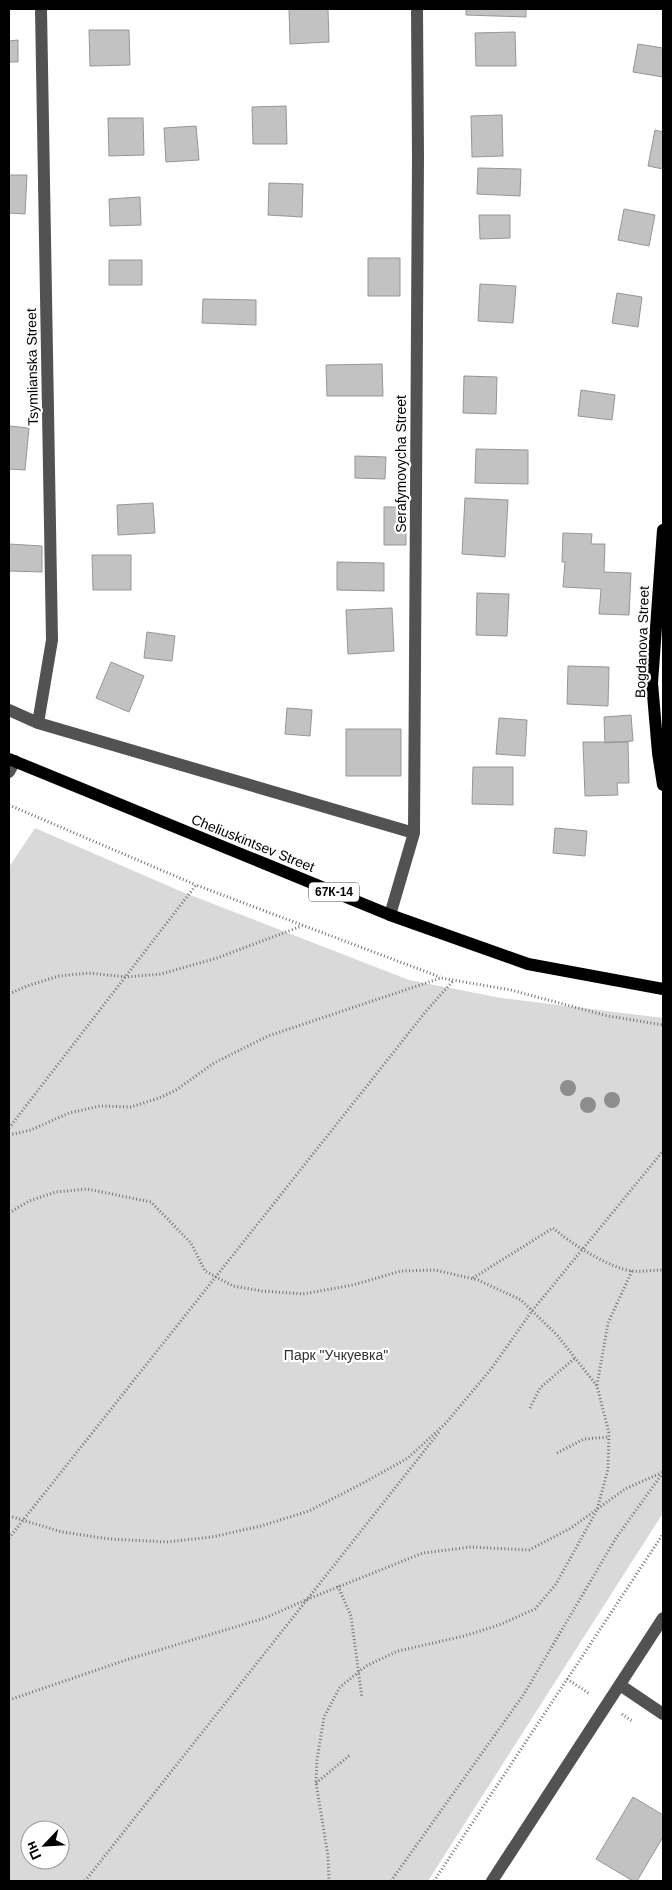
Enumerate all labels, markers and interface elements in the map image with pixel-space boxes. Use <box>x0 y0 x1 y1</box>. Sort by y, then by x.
street label: Tsymlianska Street <box>23 308 41 426</box>
street label: Serafymovycha Street <box>393 395 409 533</box>
street label: Bogdanova Street <box>632 586 652 698</box>
street label: Cheliuskintsev Street <box>189 811 317 875</box>
road number: 67К-14 <box>309 882 359 902</box>
park label: Парк "Учкуевка" <box>284 1347 388 1363</box>
north arrow <box>20 1820 70 1870</box>
text: Пн <box>22 1839 44 1862</box>

